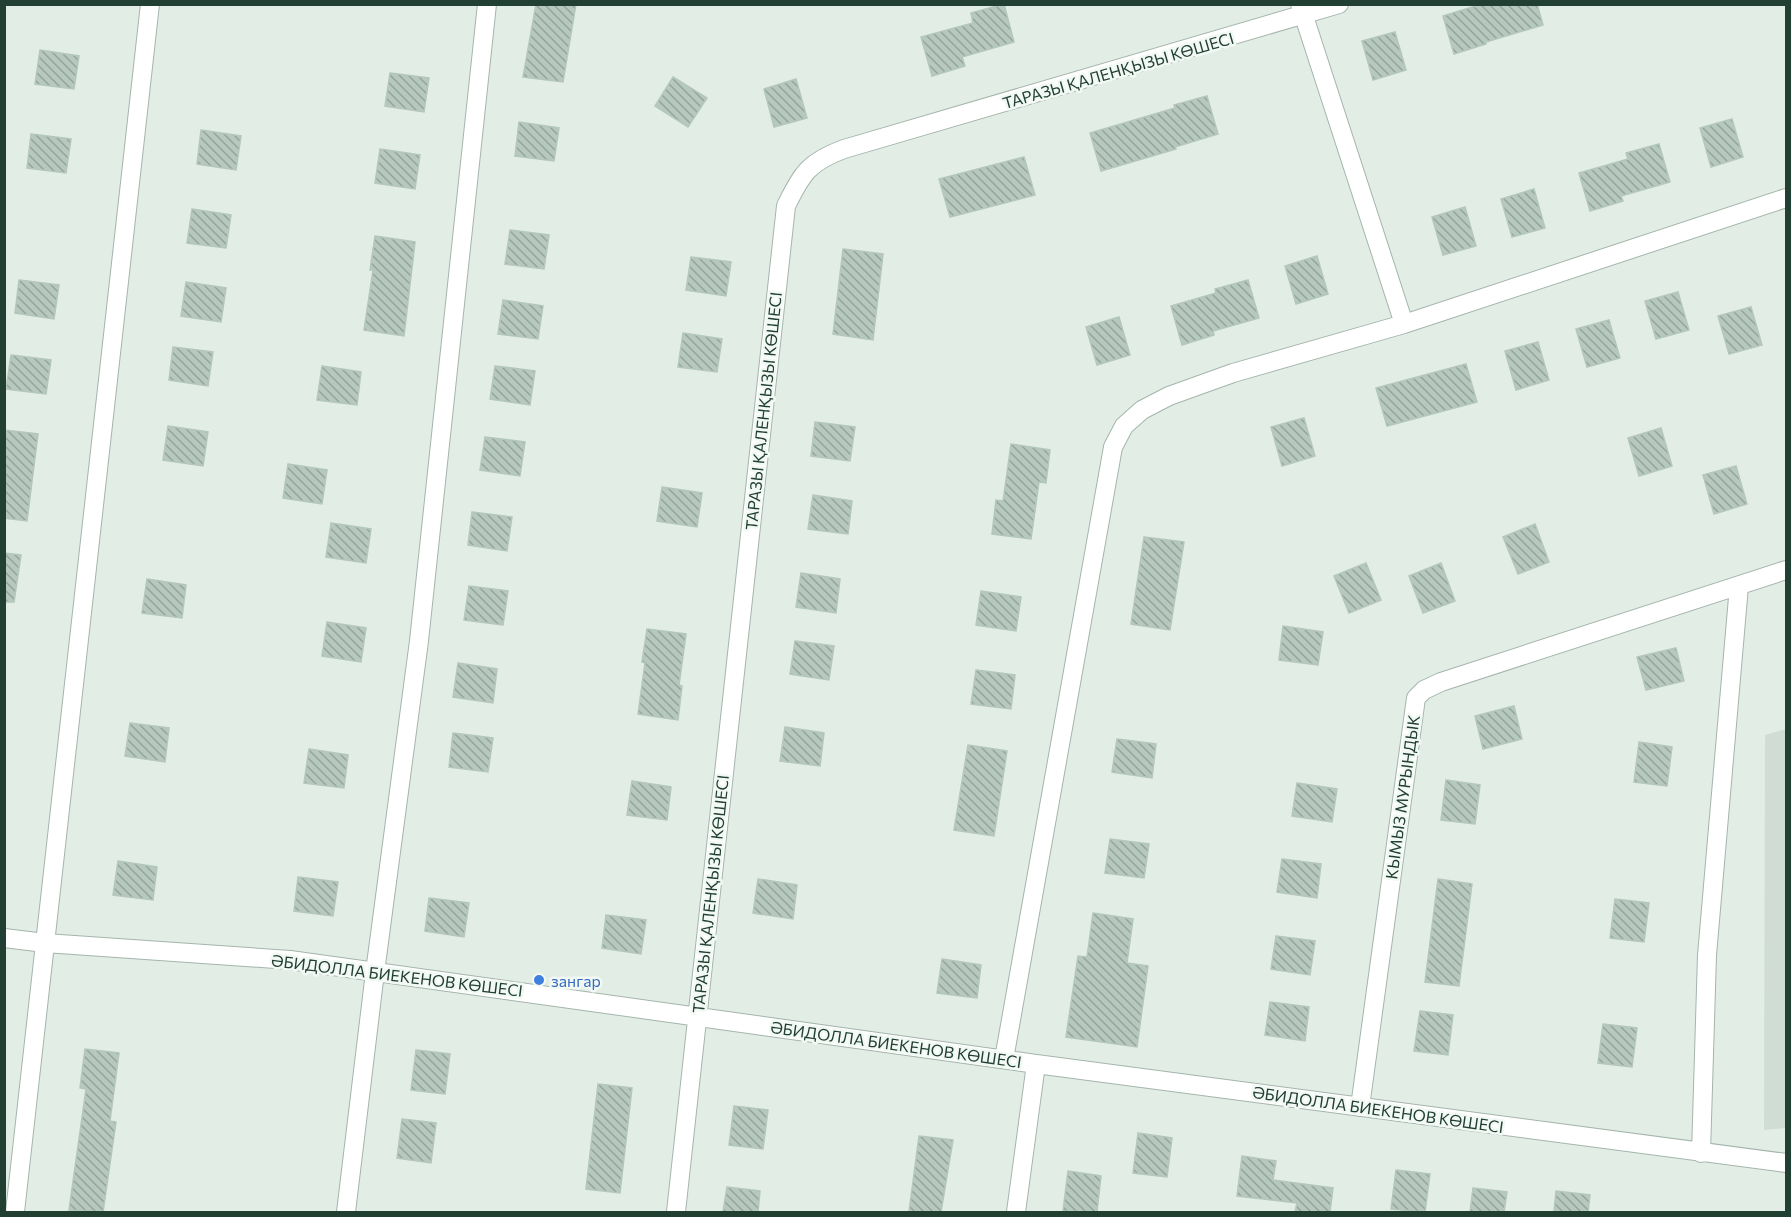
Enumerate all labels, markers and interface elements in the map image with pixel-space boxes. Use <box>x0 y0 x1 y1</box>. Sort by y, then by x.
street label: ТАРАЗЫ ҚАЛЕНҚЫЗЫ КӨШЕСІ <box>1000 28 1236 112</box>
street label: ТАРАЗЫ ҚАЛЕНҚЫЗЫ КӨШЕСІ <box>741 291 785 531</box>
street label: КЫМЫЗ МУРЫНДЫК <box>1381 713 1423 880</box>
street label: ТАРАЗЫ ҚАЛЕНҚЫЗЫ КӨШЕСІ <box>688 774 732 1014</box>
street label: ӘБИДОЛЛА БИЕКЕНОВ КӨШЕСІ <box>270 950 524 1000</box>
place label: зангар <box>551 971 601 990</box>
marker: зангар <box>532 973 546 987</box>
street label: ӘБИДОЛЛА БИЕКЕНОВ КӨШЕСІ <box>769 1017 1023 1071</box>
street label: ӘБИДОЛЛА БИЕКЕНОВ КӨШЕСІ <box>1251 1082 1505 1136</box>

